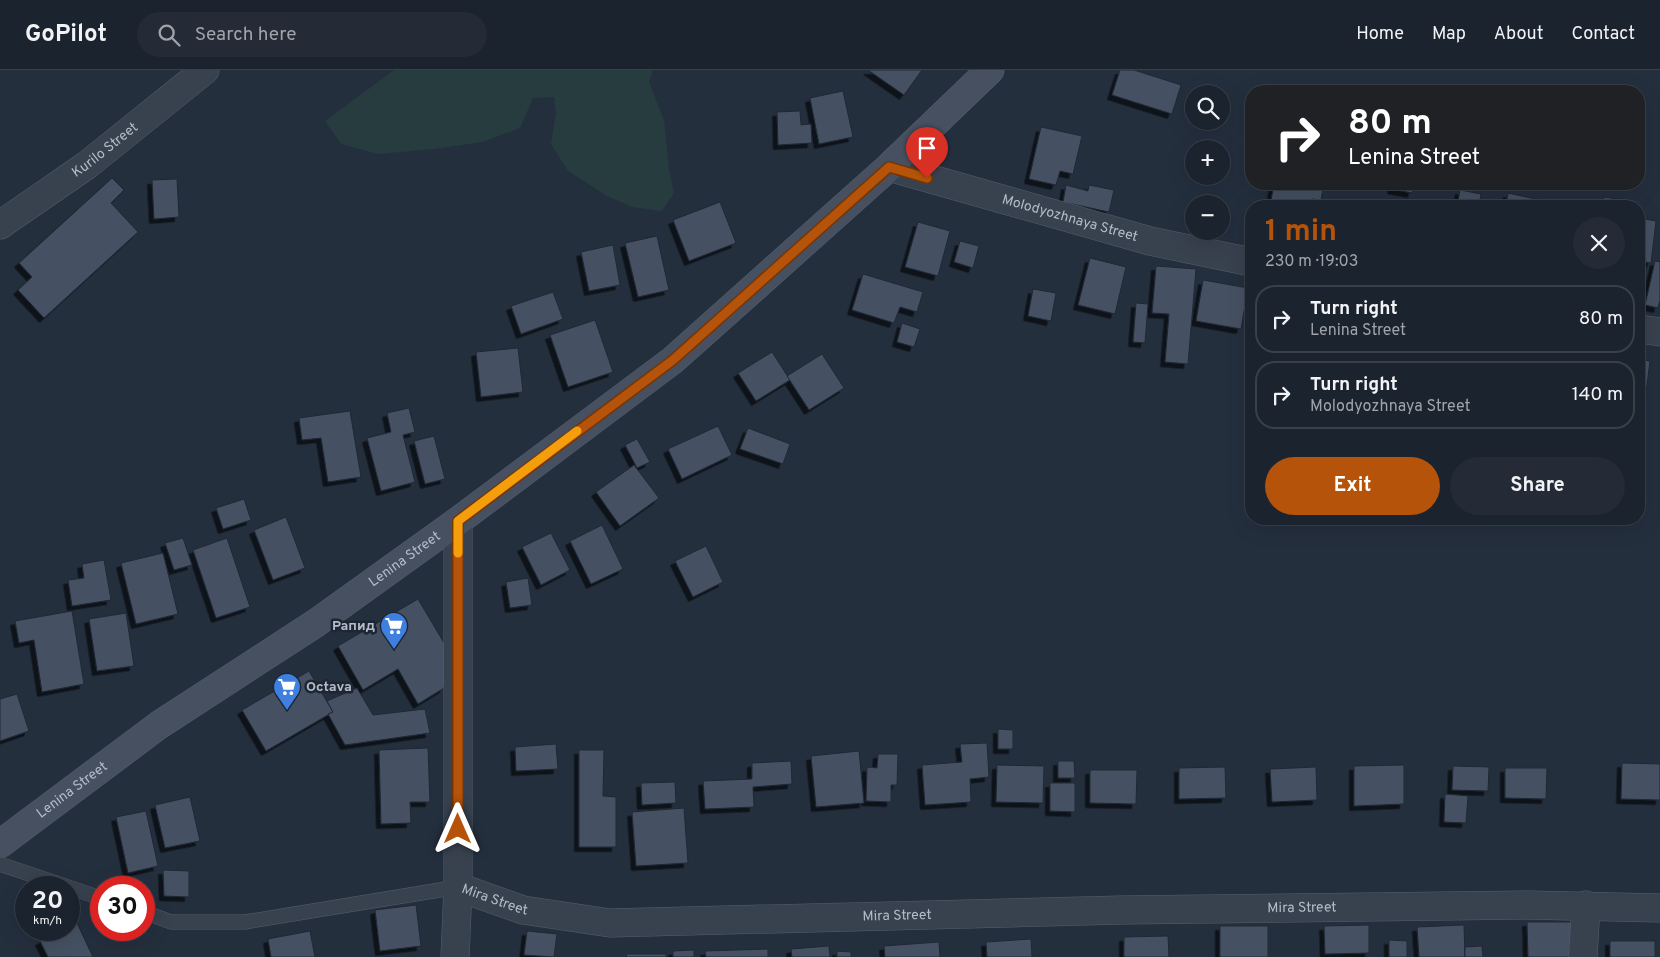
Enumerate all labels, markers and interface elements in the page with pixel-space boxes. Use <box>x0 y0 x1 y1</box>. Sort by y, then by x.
search box <box>137 12 487 57</box>
text: GoPilot <box>25 20 107 50</box>
icon: search <box>155 21 183 49</box>
text: Search here <box>195 23 296 47</box>
text: Home <box>1356 23 1404 46</box>
text: Map <box>1432 23 1466 46</box>
text: About <box>1494 23 1543 46</box>
text: Contact <box>1571 23 1635 46</box>
map controls <box>1185 85 1230 240</box>
button: search <box>1185 85 1230 130</box>
text: 80 m <box>1348 102 1432 146</box>
icon: right <box>1265 105 1330 170</box>
street label: Kurilo Street <box>69 119 141 181</box>
pin <box>906 127 948 178</box>
icon: arrive <box>913 134 941 162</box>
button: + <box>1185 140 1230 185</box>
text: Lenina Street <box>1348 145 1480 172</box>
street label: Molodyozhnaya Street <box>1000 191 1140 246</box>
button: − <box>1185 195 1230 240</box>
text: 1 min <box>1265 214 1337 251</box>
button: close <box>1573 217 1625 269</box>
text: 230 m · 19:03 <box>1265 252 1358 272</box>
text: Turn right <box>1310 297 1398 321</box>
icon: right <box>1267 305 1295 333</box>
text: 80 m <box>1579 307 1623 331</box>
text: Lenina Street <box>1310 321 1406 341</box>
text: Turn right <box>1310 373 1398 397</box>
icon: right <box>1267 381 1295 409</box>
text: 140 m <box>1572 383 1623 407</box>
text: Molodyozhnaya Street <box>1310 397 1470 417</box>
button: Exit <box>1265 457 1440 515</box>
button: Share <box>1450 457 1625 515</box>
street label: Lenina Street <box>366 528 444 591</box>
supermarket icon: Рапид <box>379 611 409 650</box>
place label: Рапид <box>332 618 375 635</box>
supermarket icon: Octava <box>272 672 302 711</box>
place label: Octava <box>306 679 352 696</box>
street label: Lenina Street <box>33 758 111 822</box>
position arrow <box>431 802 483 854</box>
speed limit sign: 30 <box>90 876 155 941</box>
street label: Mira Street <box>459 880 529 919</box>
text: 20 <box>32 886 63 918</box>
street label: Mira Street <box>1267 899 1337 917</box>
street label: Mira Street <box>862 906 932 925</box>
text: km/h <box>33 913 62 929</box>

